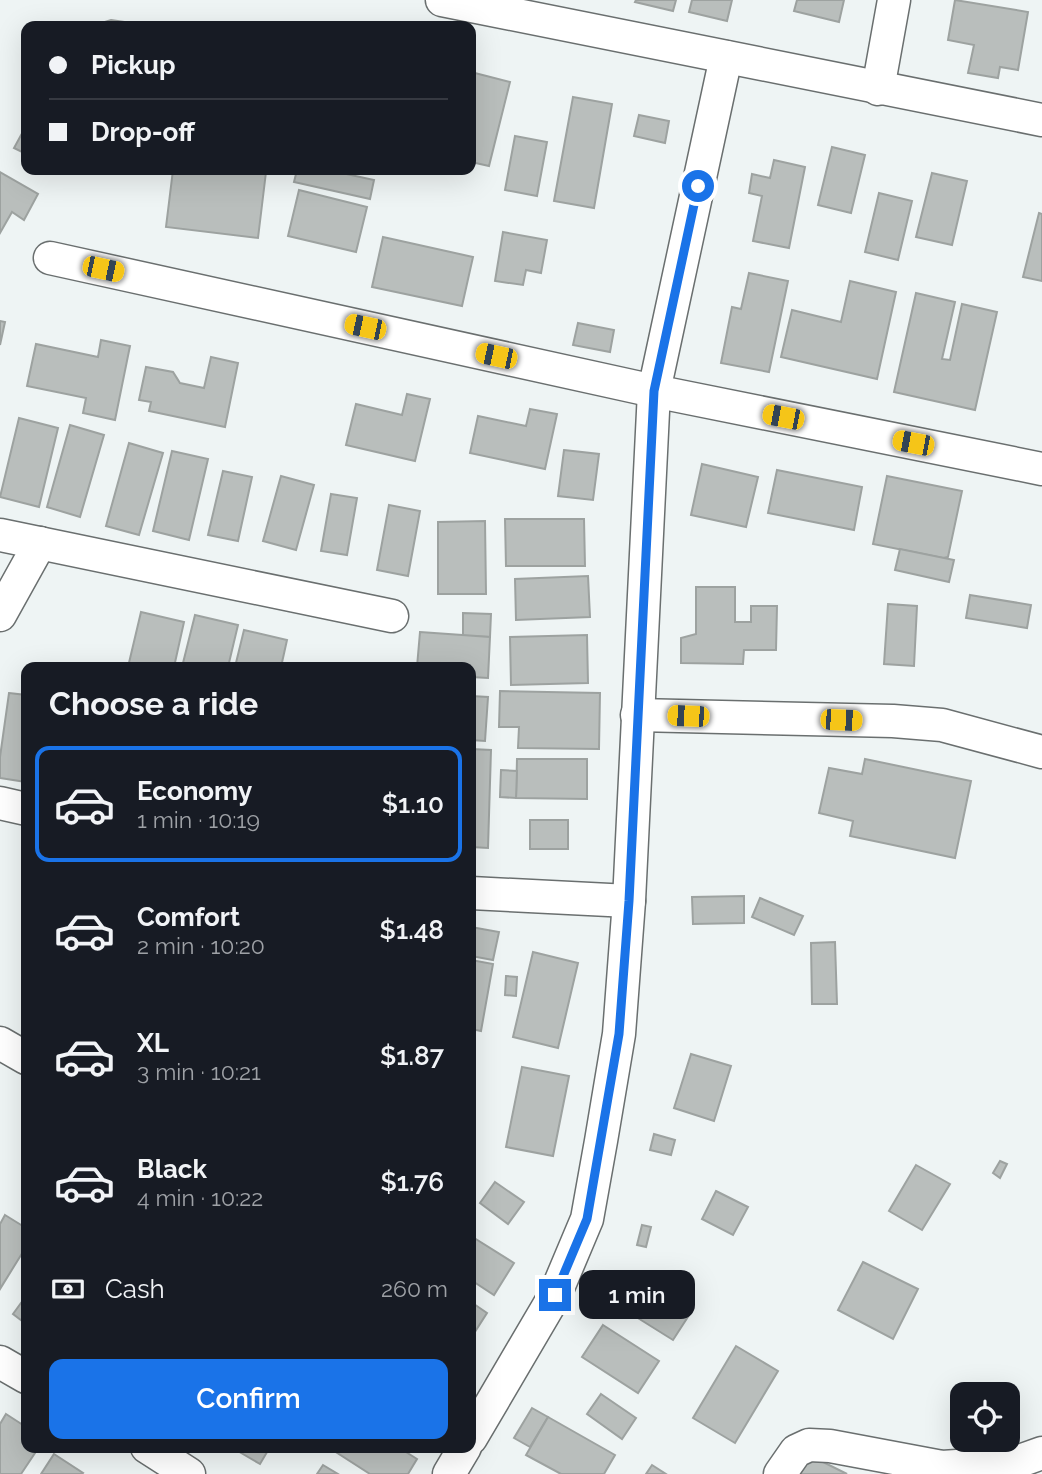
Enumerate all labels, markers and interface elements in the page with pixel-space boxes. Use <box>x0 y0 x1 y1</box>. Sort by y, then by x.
text: Pickup <box>91 50 176 80</box>
text: Drop-off <box>91 117 195 147</box>
route start <box>682 170 714 202</box>
car <box>81 254 126 284</box>
car <box>343 312 388 342</box>
car <box>474 341 519 371</box>
car <box>761 403 806 431</box>
car <box>891 429 936 457</box>
text: Choose a ride <box>49 685 258 722</box>
car <box>667 705 710 727</box>
car <box>820 709 863 731</box>
icon: car <box>53 773 116 836</box>
text: Economy <box>137 776 252 806</box>
text: $1.10 <box>382 789 444 819</box>
text: 1 min · 10:19 <box>137 806 260 833</box>
icon: car <box>53 899 116 962</box>
text: Comfort <box>137 902 240 932</box>
text: $1.48 <box>380 915 444 945</box>
text: 2 min · 10:20 <box>137 932 265 959</box>
icon: car <box>53 1025 116 1088</box>
text: XL <box>137 1028 169 1058</box>
text: $1.87 <box>380 1041 444 1071</box>
text: 3 min · 10:21 <box>137 1058 261 1085</box>
icon: car <box>53 1151 116 1214</box>
text: Black <box>137 1154 207 1184</box>
text: $1.76 <box>380 1167 444 1197</box>
text: 4 min · 10:22 <box>137 1184 263 1211</box>
icon: cash <box>49 1270 87 1308</box>
callout: 1 min <box>580 1270 695 1320</box>
text: Cash <box>105 1274 165 1304</box>
text: 260 m <box>381 1275 448 1302</box>
route end <box>539 1279 571 1311</box>
text: 1 min <box>608 1281 666 1308</box>
button: Confirm <box>49 1359 448 1439</box>
map controls <box>950 1382 1020 1452</box>
button: locate <box>950 1382 1020 1452</box>

